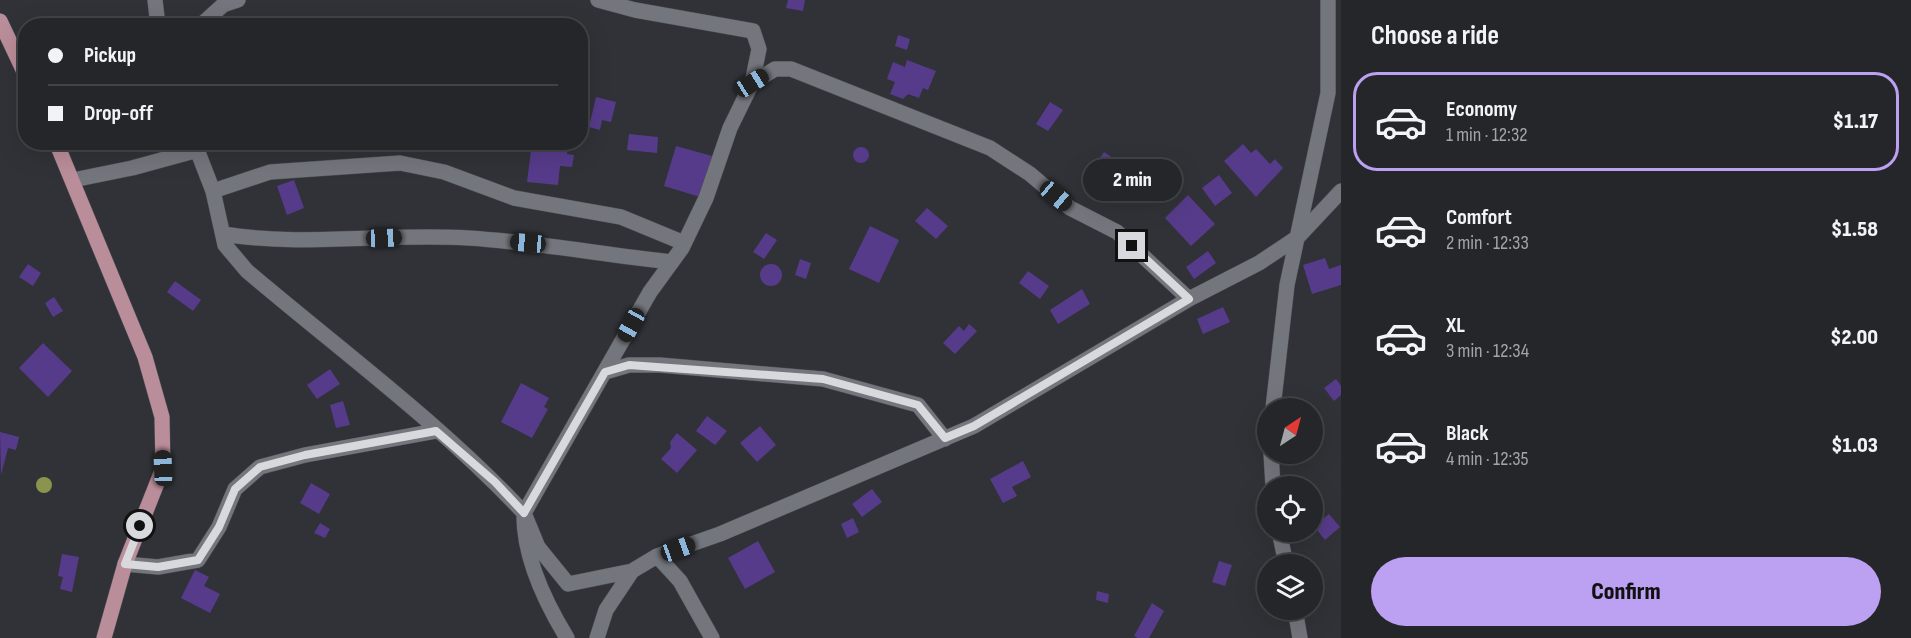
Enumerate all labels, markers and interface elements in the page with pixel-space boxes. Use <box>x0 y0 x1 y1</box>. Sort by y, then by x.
text: Choose a ride <box>1371 20 1499 52</box>
text: Pickup <box>84 42 136 69</box>
car <box>732 66 772 100</box>
icon: car <box>1374 95 1428 149</box>
text: Economy <box>1446 96 1517 123</box>
text: Drop-off <box>84 100 153 127</box>
text: $1.17 <box>1833 108 1878 135</box>
text: 1 min · 12:32 <box>1446 123 1528 147</box>
callout: 2 min <box>1082 159 1182 201</box>
text: 2 min <box>1113 168 1152 192</box>
car <box>1036 178 1076 214</box>
icon: car <box>1374 203 1428 257</box>
text: Comfort <box>1446 204 1512 231</box>
text: $1.58 <box>1831 216 1878 243</box>
car <box>366 228 402 248</box>
text: 2 min · 12:33 <box>1446 231 1529 255</box>
car <box>509 232 547 254</box>
route end <box>1118 232 1145 259</box>
car <box>614 305 648 345</box>
icon: car <box>1374 311 1428 365</box>
text: XL <box>1446 312 1465 339</box>
text: $2.00 <box>1830 324 1878 351</box>
text: 3 min · 12:34 <box>1446 339 1529 363</box>
north arrow <box>1257 398 1323 464</box>
map controls <box>1257 398 1323 620</box>
icon: car <box>1374 419 1428 473</box>
text: Black <box>1446 420 1488 447</box>
text: $1.03 <box>1831 432 1878 459</box>
text: 4 min · 12:35 <box>1446 447 1529 471</box>
car <box>153 450 173 486</box>
button: locate <box>1257 476 1323 542</box>
route start <box>126 512 153 539</box>
car <box>658 534 698 564</box>
button: layers <box>1257 554 1323 620</box>
button: Confirm <box>1371 557 1881 626</box>

